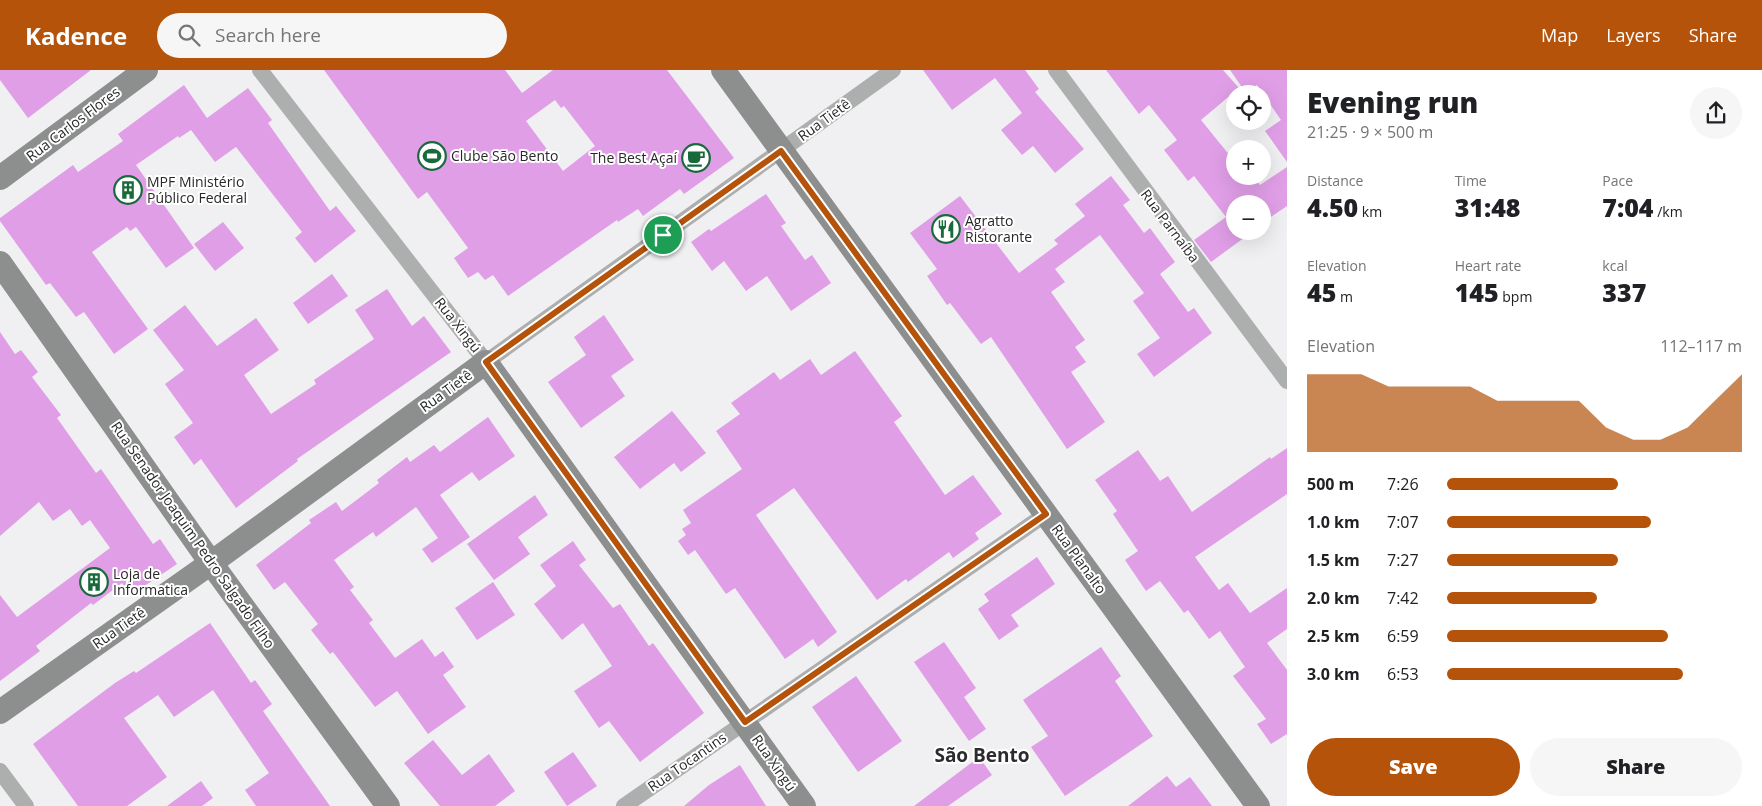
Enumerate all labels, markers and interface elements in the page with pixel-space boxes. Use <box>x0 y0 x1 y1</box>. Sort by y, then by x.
search box <box>157 13 507 58</box>
text: Kadence <box>25 19 127 52</box>
icon: search <box>175 21 203 49</box>
text: Search here <box>215 22 321 48</box>
text: Map <box>1541 23 1578 47</box>
text: Layers <box>1606 23 1661 47</box>
text: Share <box>1689 23 1737 47</box>
street label: Rua Carlos Flores <box>22 82 124 165</box>
text: Evening run <box>1307 83 1478 121</box>
map controls <box>1226 85 1271 240</box>
button: locate <box>1226 85 1271 130</box>
button: share <box>1690 87 1742 139</box>
street label: Rua Tietê <box>794 94 854 145</box>
text: 21:25 · 9 × 500 m <box>1307 121 1433 143</box>
button: + <box>1226 140 1271 185</box>
sports icon: Clube São Bento <box>417 141 447 171</box>
cafe icon: The Best Açaí <box>681 143 711 173</box>
place label: Clube São Bento <box>451 146 558 165</box>
place label: The Best Açaí <box>590 148 677 167</box>
text: Distance <box>1307 171 1363 190</box>
text: Time <box>1455 171 1487 190</box>
text: Pace <box>1602 171 1633 190</box>
place label: MPF Ministério Público Federal <box>147 172 247 207</box>
building icon: MPF Ministério Público Federal <box>113 175 143 205</box>
street label: Rua Parnaíba <box>1137 185 1204 266</box>
text: 4.50 <box>1307 190 1358 224</box>
text: 31:48 <box>1455 190 1520 224</box>
text: 7:04 <box>1602 190 1654 224</box>
button: − <box>1226 195 1271 240</box>
text: km <box>1358 202 1382 221</box>
text: /km <box>1654 202 1683 221</box>
place label: Agratto Ristorante <box>965 211 1032 246</box>
pin <box>642 214 684 256</box>
restaurant icon: Agratto Ristorante <box>931 214 961 244</box>
icon: arrive <box>649 221 677 249</box>
text: Elevation <box>1307 256 1366 275</box>
text: Heart rate <box>1455 256 1521 275</box>
text: kcal <box>1602 256 1628 275</box>
text: 45 <box>1307 275 1336 309</box>
text: 145 <box>1455 275 1499 309</box>
text: 337 <box>1602 275 1646 309</box>
text: m <box>1336 287 1353 306</box>
text: bpm <box>1499 287 1532 306</box>
street label: Rua Xingú <box>431 293 486 356</box>
text: Elevation <box>1307 335 1375 357</box>
text: 112–117 m <box>1660 335 1742 357</box>
street label: Rua Tietê <box>416 365 476 416</box>
street label: Rua Senador Joaquim Pedro Salgado Filho <box>107 417 280 652</box>
text: 500 m <box>1307 473 1354 495</box>
text: 7:26 <box>1387 473 1419 495</box>
text: 1.0 km <box>1307 511 1360 533</box>
text: 7:07 <box>1387 511 1419 533</box>
street label: Rua Planalto <box>1048 520 1111 597</box>
text: 1.5 km <box>1307 549 1360 571</box>
text: 7:27 <box>1387 549 1419 571</box>
place label: Loja de Informatica <box>113 564 188 599</box>
building icon: Loja de Informatica <box>79 567 109 597</box>
text: 2.0 km <box>1307 587 1360 609</box>
text: 7:42 <box>1387 587 1419 609</box>
street label: Rua Tietê <box>88 602 149 653</box>
text: 2.5 km <box>1307 625 1360 647</box>
text: 6:59 <box>1387 625 1419 647</box>
text: 3.0 km <box>1307 663 1360 685</box>
text: 6:53 <box>1387 663 1419 685</box>
street label: Rua Tocantins <box>644 727 730 796</box>
street label: Rua Xingú <box>748 731 801 795</box>
button: Save <box>1307 738 1520 796</box>
button: Share <box>1530 738 1742 796</box>
district label: São Bento <box>934 742 1030 768</box>

